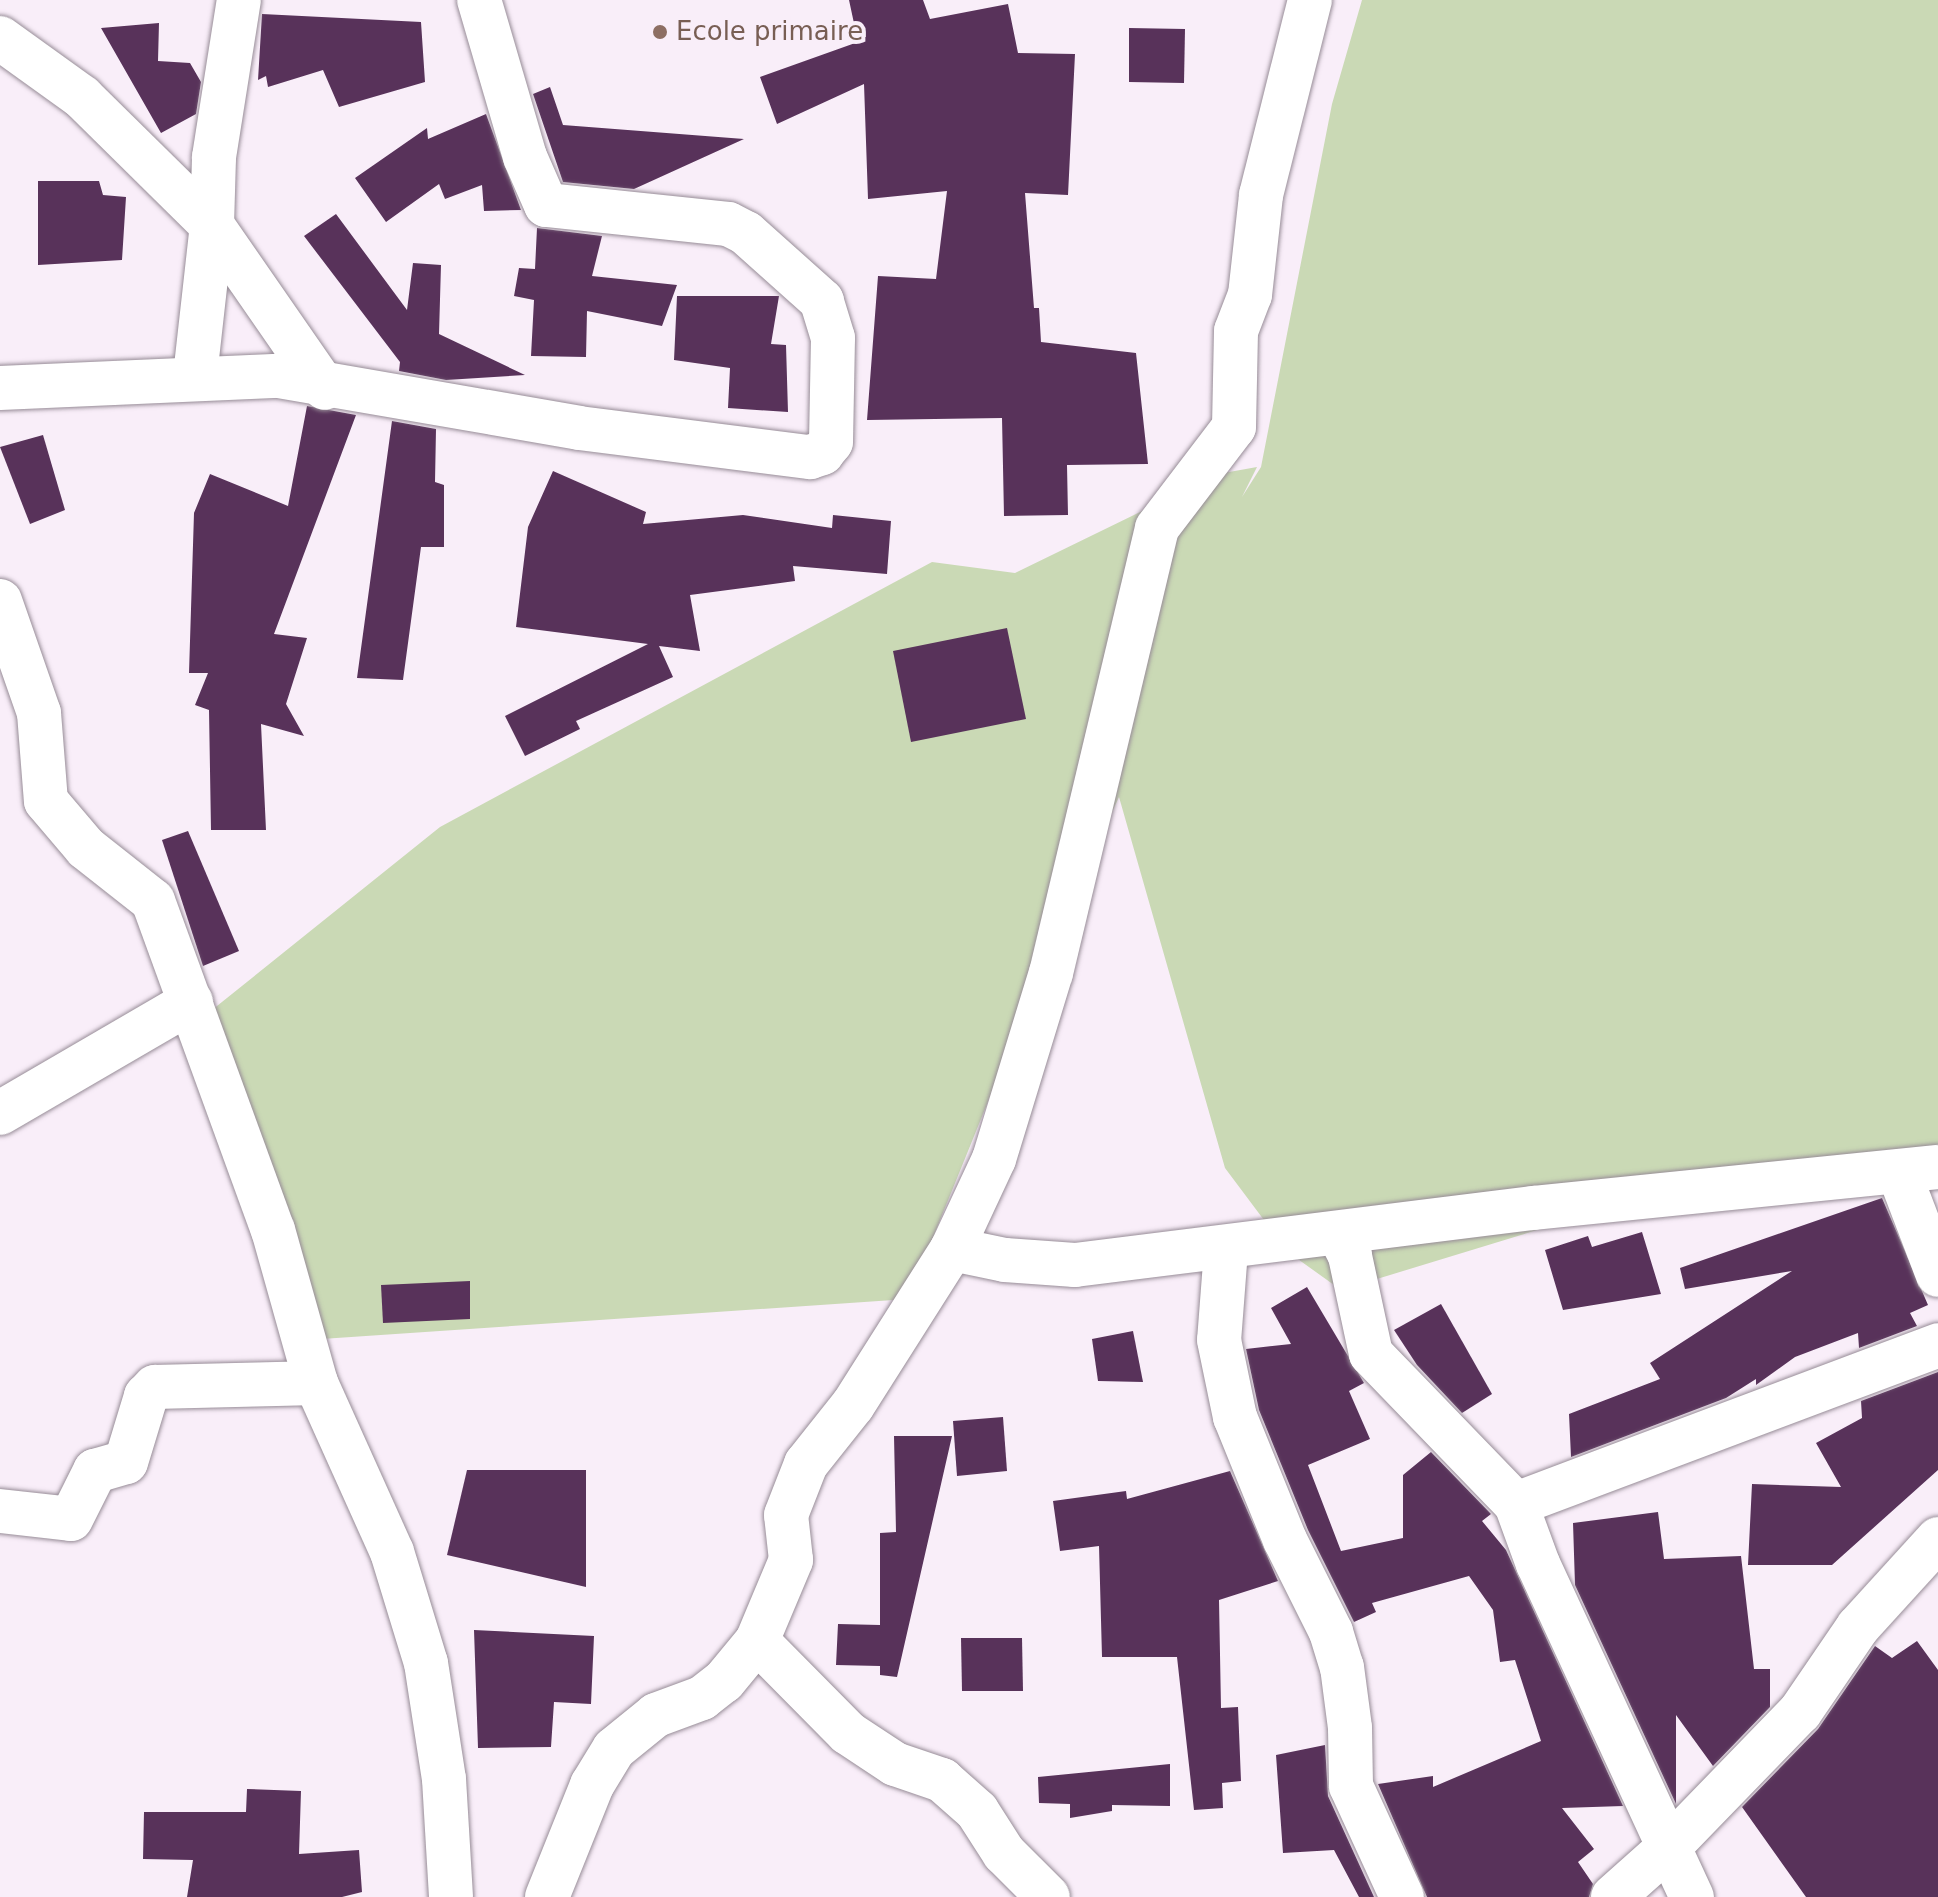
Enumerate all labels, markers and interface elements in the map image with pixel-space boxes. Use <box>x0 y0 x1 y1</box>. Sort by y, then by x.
place label: Ecole primaire <box>676 16 863 48</box>
marker: Ecole primaire <box>651 23 669 41</box>

